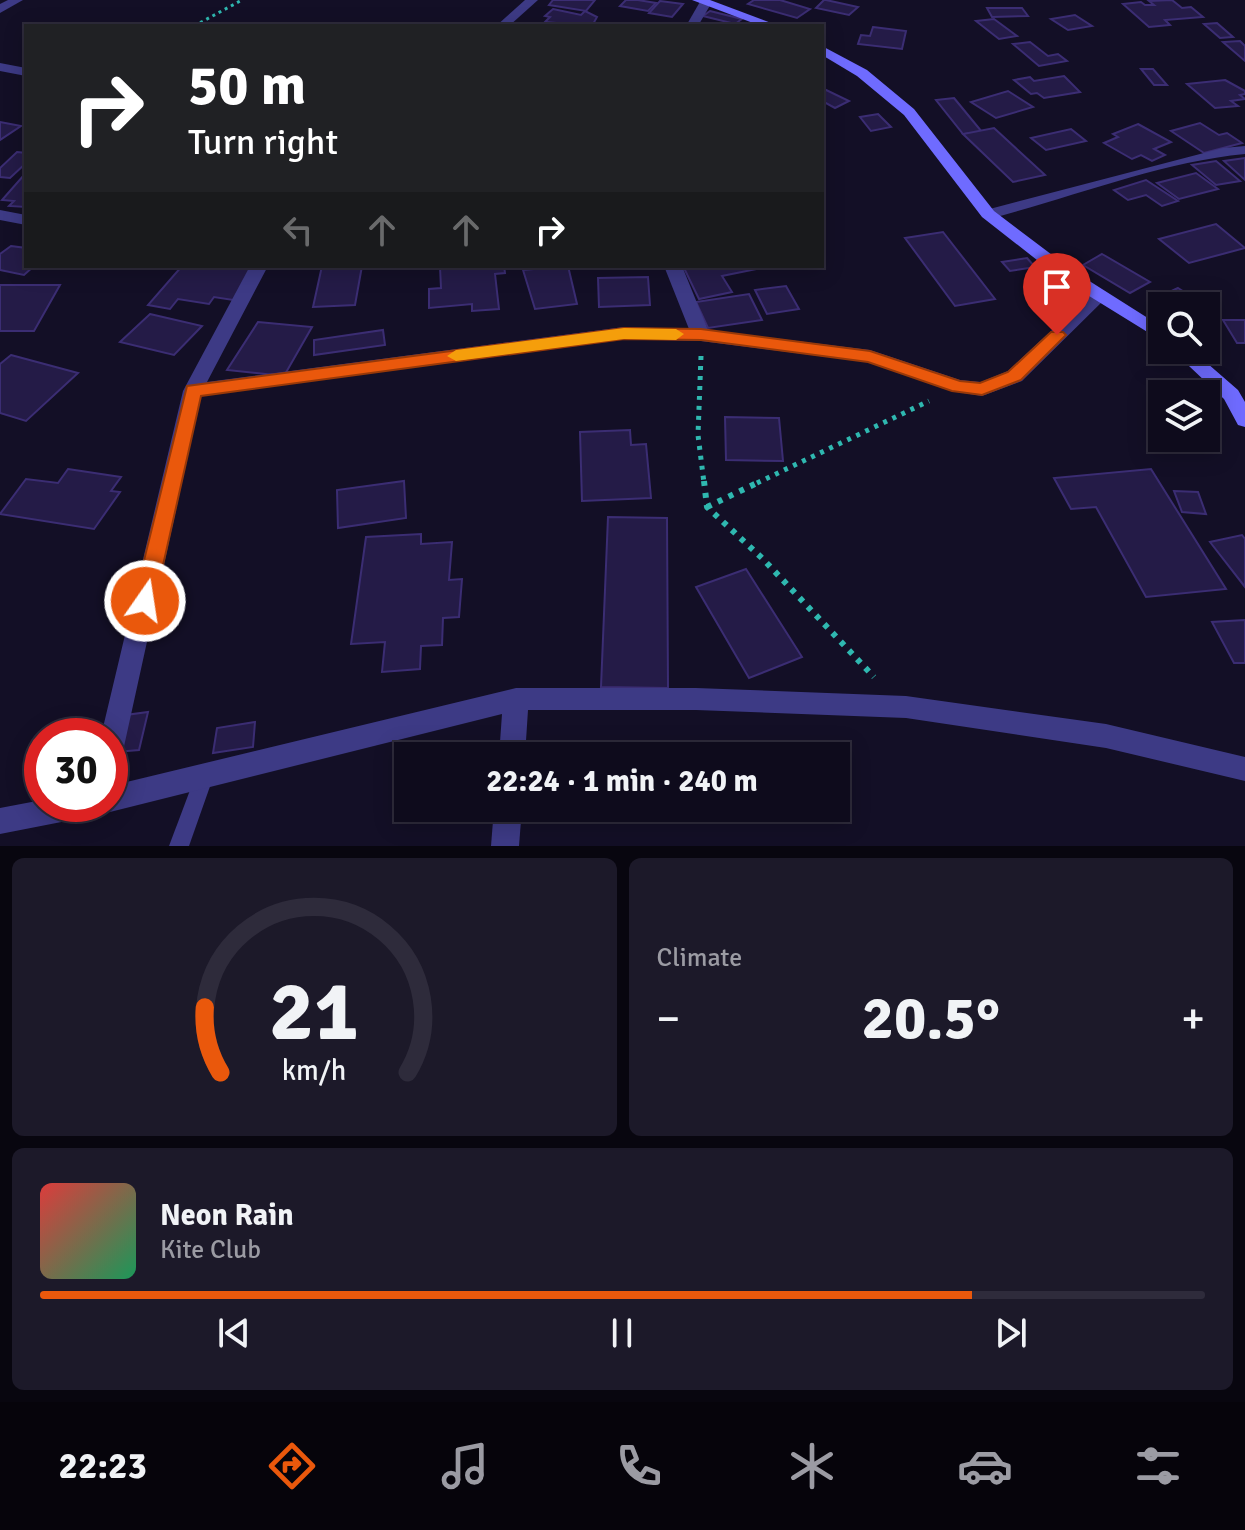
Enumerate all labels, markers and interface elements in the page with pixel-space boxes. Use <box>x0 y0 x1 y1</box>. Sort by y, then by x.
text: 50 m <box>188 51 306 120</box>
icon: right <box>56 56 160 160</box>
text: Turn right <box>188 120 338 165</box>
icon: left <box>276 208 320 252</box>
icon: ahead <box>360 208 404 252</box>
icon: ahead <box>444 208 488 252</box>
icon: right <box>528 208 572 252</box>
pin <box>1023 253 1091 335</box>
icon: arrive <box>1035 265 1079 309</box>
map controls <box>1148 292 1220 452</box>
button: search <box>1148 292 1220 364</box>
button: layers <box>1148 380 1220 452</box>
position arrow <box>103 559 187 643</box>
speed limit sign: 30 <box>24 718 128 822</box>
text: 22:24 · 1 min · 240 m <box>486 763 758 800</box>
text: Climate <box>657 942 742 974</box>
text: 21 <box>269 961 359 1063</box>
text: 20.5° <box>862 982 1000 1056</box>
text: − <box>657 992 680 1046</box>
text: + <box>1181 992 1205 1046</box>
text: km/h <box>282 1053 347 1088</box>
text: Neon Rain <box>160 1197 294 1234</box>
text: Kite Club <box>160 1234 261 1266</box>
icon: previous <box>212 1311 256 1355</box>
icon: pause <box>600 1311 644 1355</box>
icon: next <box>989 1311 1033 1355</box>
icon: directions <box>264 1438 320 1494</box>
icon: music <box>437 1438 493 1494</box>
icon: phone <box>611 1438 667 1494</box>
icon: climate <box>784 1438 840 1494</box>
icon: car <box>957 1438 1013 1494</box>
icon: filters <box>1130 1438 1186 1494</box>
text: 22:23 <box>59 1444 147 1489</box>

